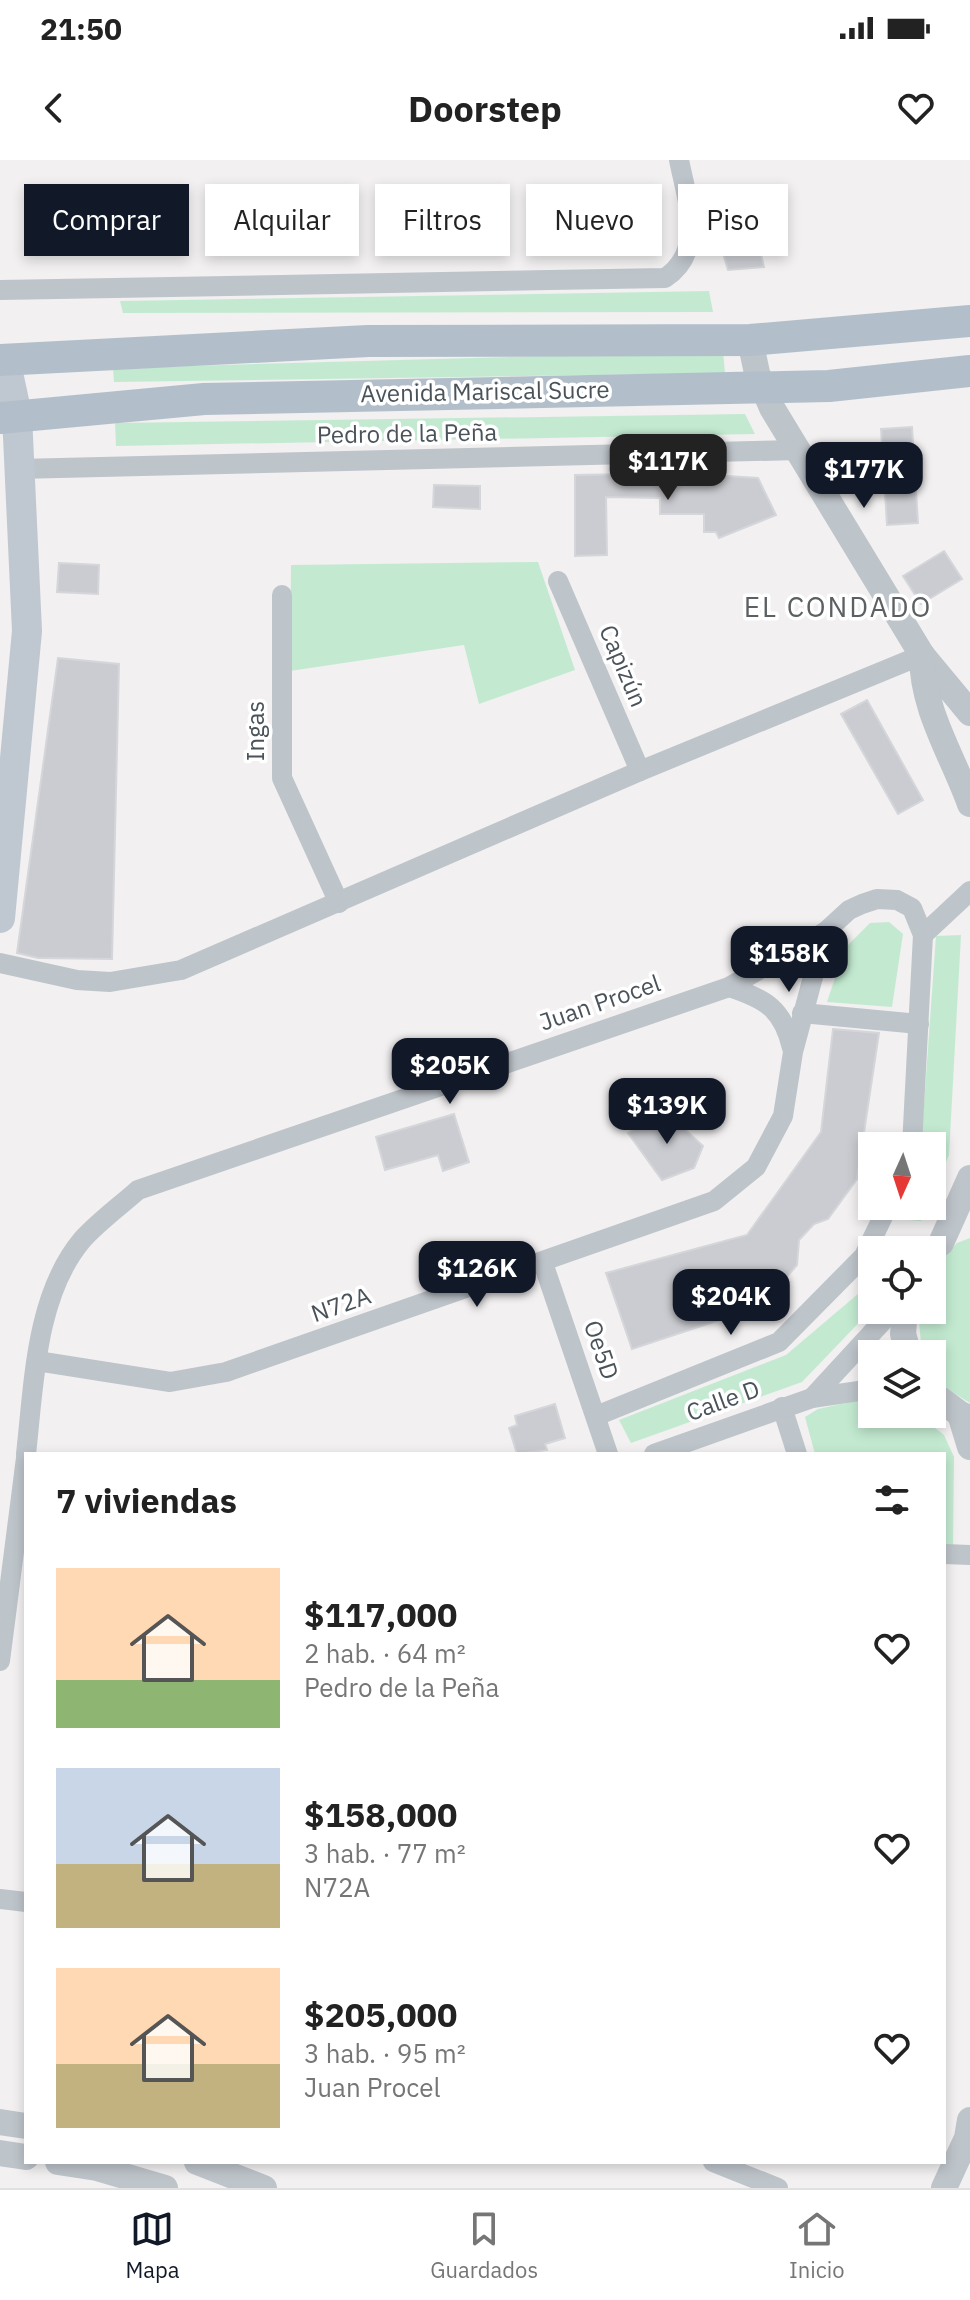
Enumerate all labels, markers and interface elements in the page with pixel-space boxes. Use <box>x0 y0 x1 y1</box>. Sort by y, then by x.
text: 21:50 <box>40 9 122 48</box>
text: Doorstep <box>408 85 562 132</box>
icon: back <box>32 86 76 130</box>
icon: heart <box>894 86 938 130</box>
chip: Comprar <box>24 184 189 256</box>
chip: Alquilar <box>205 184 359 256</box>
chip: Filtros <box>375 184 510 256</box>
chip: Nuevo <box>526 184 662 256</box>
chip: Piso <box>678 184 788 256</box>
street label: Avenida Mariscal Sucre <box>360 373 610 409</box>
street label: Pedro de la Peña <box>317 415 498 451</box>
pin: $117K <box>612 434 724 502</box>
pin: $177K <box>808 442 920 510</box>
text: $117K <box>628 443 708 477</box>
text: $177K <box>824 451 904 485</box>
district label: EL CONDADO <box>744 588 932 625</box>
street label: Capizún <box>592 620 655 711</box>
street label: Ingas <box>239 701 271 761</box>
pin: $158K <box>733 926 845 994</box>
text: $158K <box>749 935 829 969</box>
street label: Juan Procel <box>535 966 664 1038</box>
pin: $205K <box>394 1038 506 1106</box>
text: $205K <box>410 1047 490 1081</box>
pin: $139K <box>611 1078 723 1146</box>
text: $139K <box>627 1087 707 1121</box>
north arrow <box>858 1132 946 1220</box>
map controls <box>858 1132 946 1428</box>
button: locate <box>858 1236 946 1324</box>
pin: $126K <box>421 1241 533 1309</box>
text: $126K <box>437 1250 517 1284</box>
pin: $204K <box>675 1269 787 1337</box>
text: $204K <box>691 1278 771 1312</box>
street label: N72A <box>307 1279 375 1329</box>
street label: Oe5D <box>577 1316 627 1384</box>
button: layers <box>858 1340 946 1428</box>
street label: Calle D <box>682 1372 764 1428</box>
text: 7 viviendas <box>56 1478 237 1522</box>
icon: filters <box>870 1478 914 1522</box>
text: $117,000 <box>304 1592 457 1636</box>
icon: home <box>120 1600 216 1696</box>
icon: heart <box>870 1626 914 1670</box>
text: 2 hab. · 64 m² <box>304 1636 466 1670</box>
text: Pedro de la Peña <box>304 1670 499 1704</box>
text: $158,000 <box>304 1792 457 1836</box>
icon: home <box>120 1800 216 1896</box>
icon: heart <box>870 1826 914 1870</box>
text: 3 hab. · 77 m² <box>304 1836 466 1870</box>
text: N72A <box>304 1870 370 1904</box>
text: $205,000 <box>304 1992 457 2036</box>
icon: home <box>120 2000 216 2096</box>
icon: heart <box>870 2026 914 2070</box>
text: 3 hab. · 95 m² <box>304 2036 466 2070</box>
text: Juan Procel <box>304 2070 441 2104</box>
tab: Mapa <box>125 2207 180 2284</box>
tab: Guardados <box>430 2207 538 2284</box>
tab: Inicio <box>789 2207 845 2284</box>

